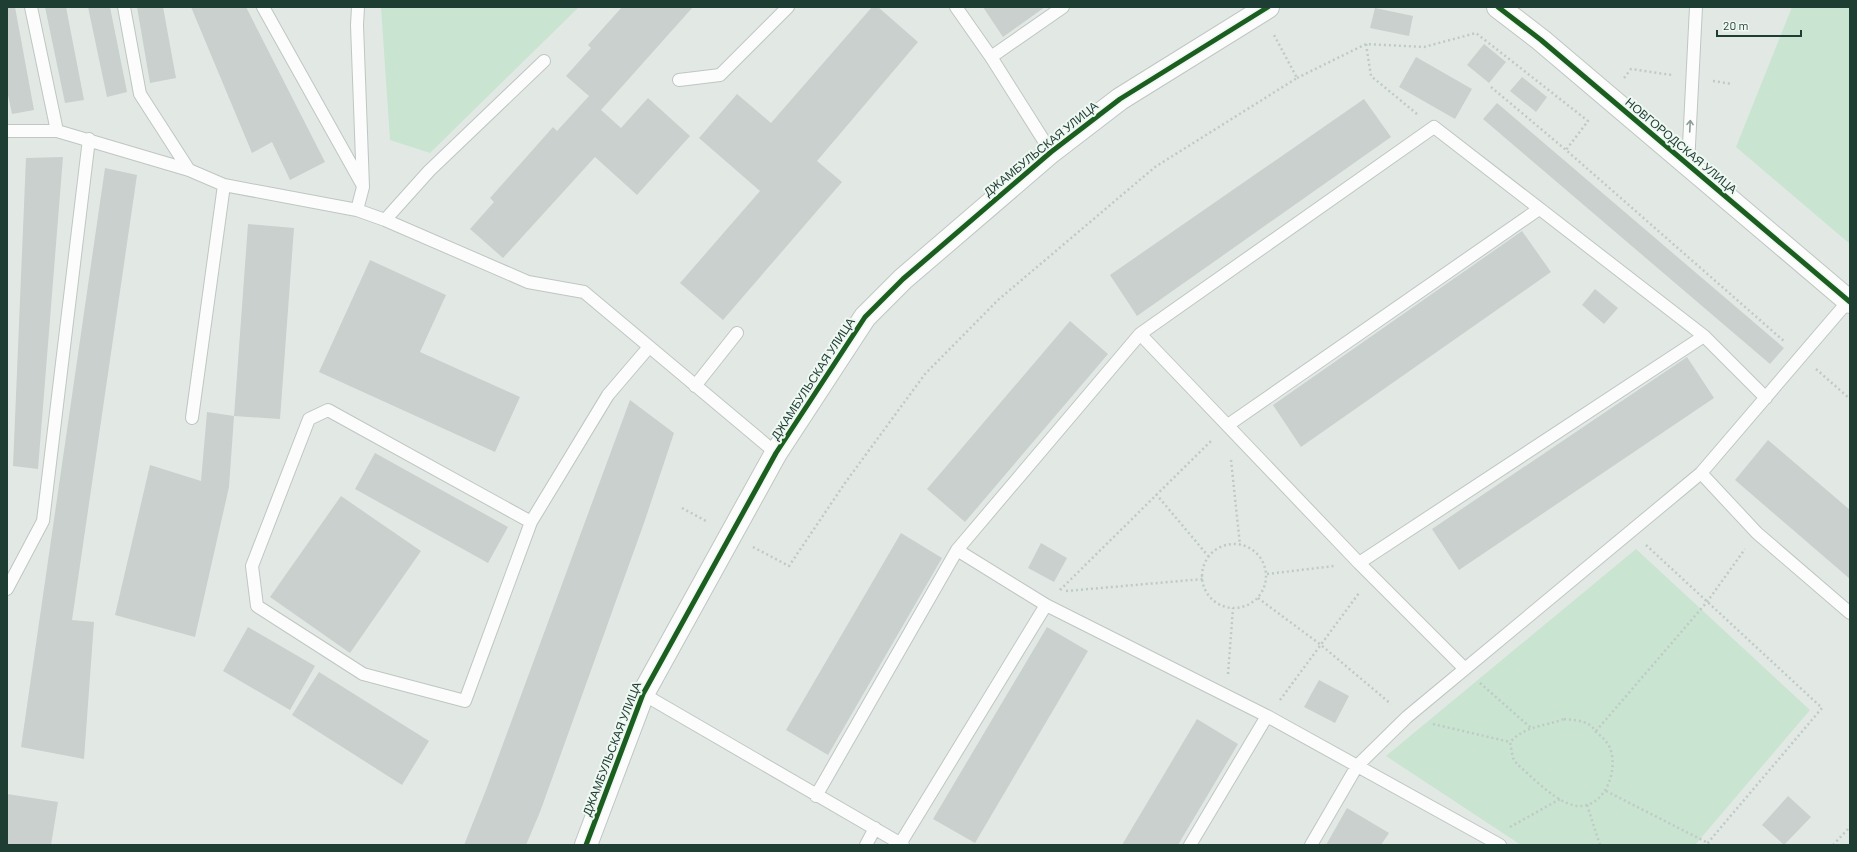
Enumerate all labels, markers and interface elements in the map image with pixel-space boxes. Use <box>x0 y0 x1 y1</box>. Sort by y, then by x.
scale bar <box>1717 12 1801 38</box>
text: 20 m <box>1723 18 1749 32</box>
street label: НОВГОРОДСКАЯ УЛИЦА <box>1622 94 1740 197</box>
street label: ДЖАМБУЛЬСКАЯ УЛИЦА <box>980 98 1101 199</box>
one-way arrow <box>1687 120 1694 133</box>
street label: ДЖАМБУЛЬСКАЯ УЛИЦА <box>767 315 858 443</box>
street label: ДЖАМБУЛЬСКАЯ УЛИЦА <box>579 679 644 818</box>

